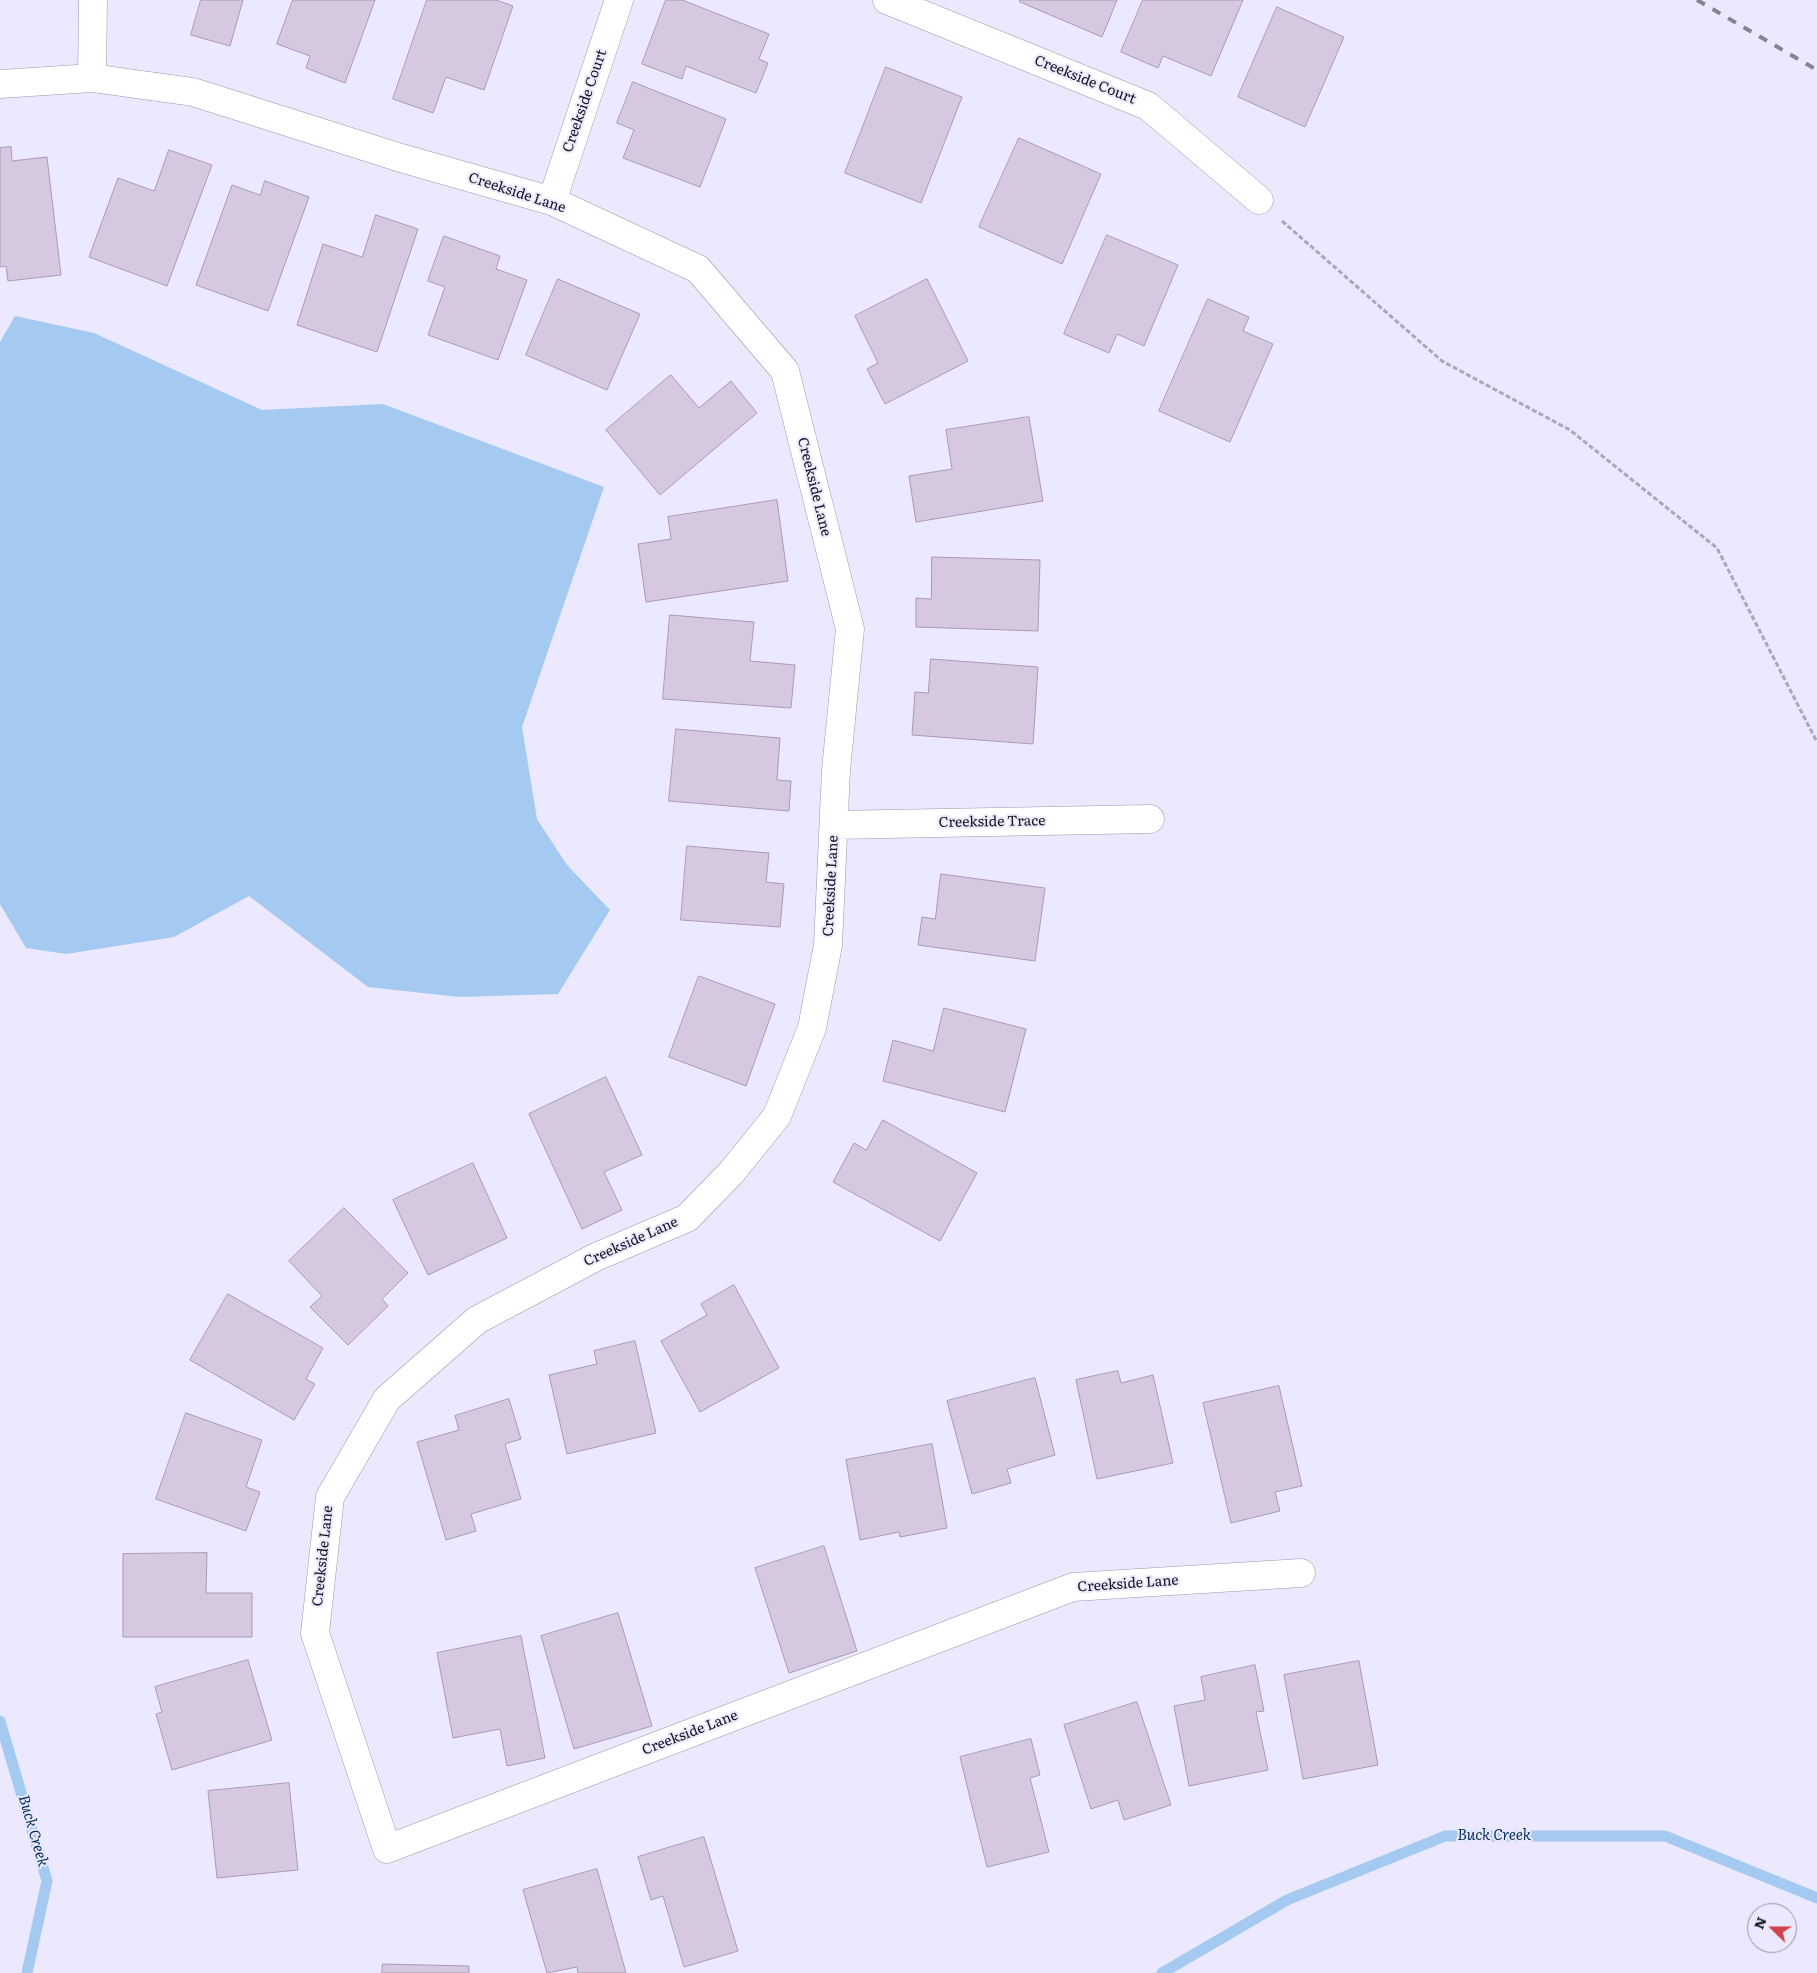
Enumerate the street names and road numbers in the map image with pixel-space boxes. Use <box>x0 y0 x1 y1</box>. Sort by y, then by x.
street label: Creekside Court <box>560 47 610 155</box>
street label: Creekside Court <box>1032 52 1138 108</box>
street label: Creekside Lane <box>466 169 568 217</box>
street label: Creekside Lane <box>794 436 834 538</box>
street label: Creekside Trace <box>938 813 1046 831</box>
street label: Creekside Lane <box>820 835 842 937</box>
street label: Creekside Lane <box>581 1214 681 1270</box>
street label: Creekside Lane <box>309 1505 337 1607</box>
street label: Creekside Lane <box>1077 1572 1179 1596</box>
street label: Creekside Lane <box>640 1707 740 1759</box>

